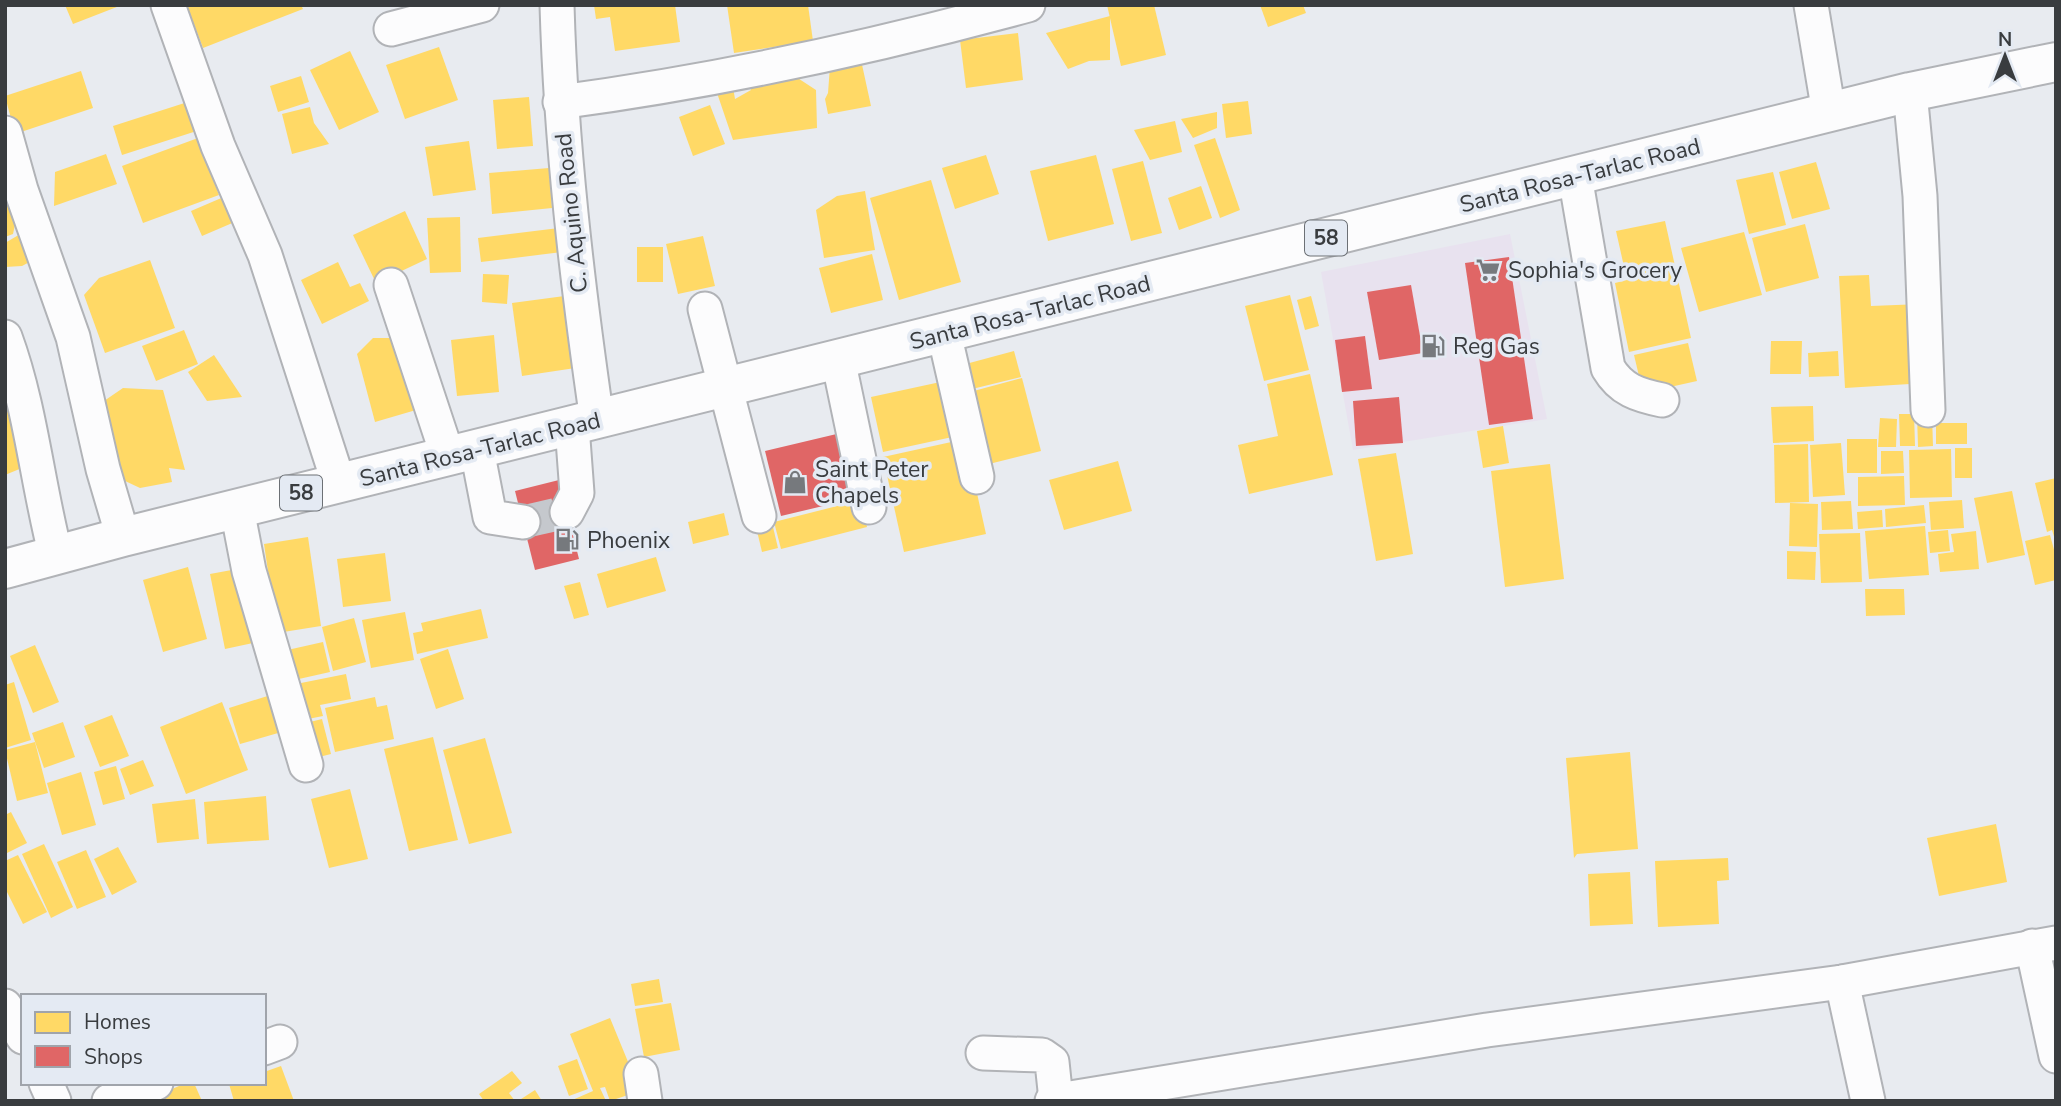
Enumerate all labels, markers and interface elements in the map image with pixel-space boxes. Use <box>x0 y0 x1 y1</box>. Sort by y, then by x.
north arrow <box>1970 21 2040 91</box>
text: N <box>1998 27 2012 53</box>
street label: Santa Rosa-Tarlac Road <box>1457 131 1704 220</box>
street label: C. Aquino Road <box>548 132 595 294</box>
road number: 58 <box>1305 220 1347 256</box>
place label: Sophia's Grocery <box>1508 255 1682 286</box>
supermarket icon: Sophia's Grocery <box>1474 256 1502 284</box>
street label: Santa Rosa-Tarlac Road <box>907 268 1154 357</box>
place label: Reg Gas <box>1453 331 1540 362</box>
fuel station icon: Reg Gas <box>1419 332 1447 360</box>
street label: Santa Rosa-Tarlac Road <box>357 405 604 494</box>
place label: Saint Peter Chapels <box>815 454 929 511</box>
shop icon: Saint Peter Chapels <box>781 468 809 496</box>
road number: 58 <box>280 476 322 510</box>
place label: Phoenix <box>587 525 670 556</box>
fuel station icon: Phoenix <box>553 526 581 554</box>
legend <box>21 994 266 1085</box>
text: Homes <box>84 1008 151 1036</box>
text: Shops <box>84 1043 143 1071</box>

